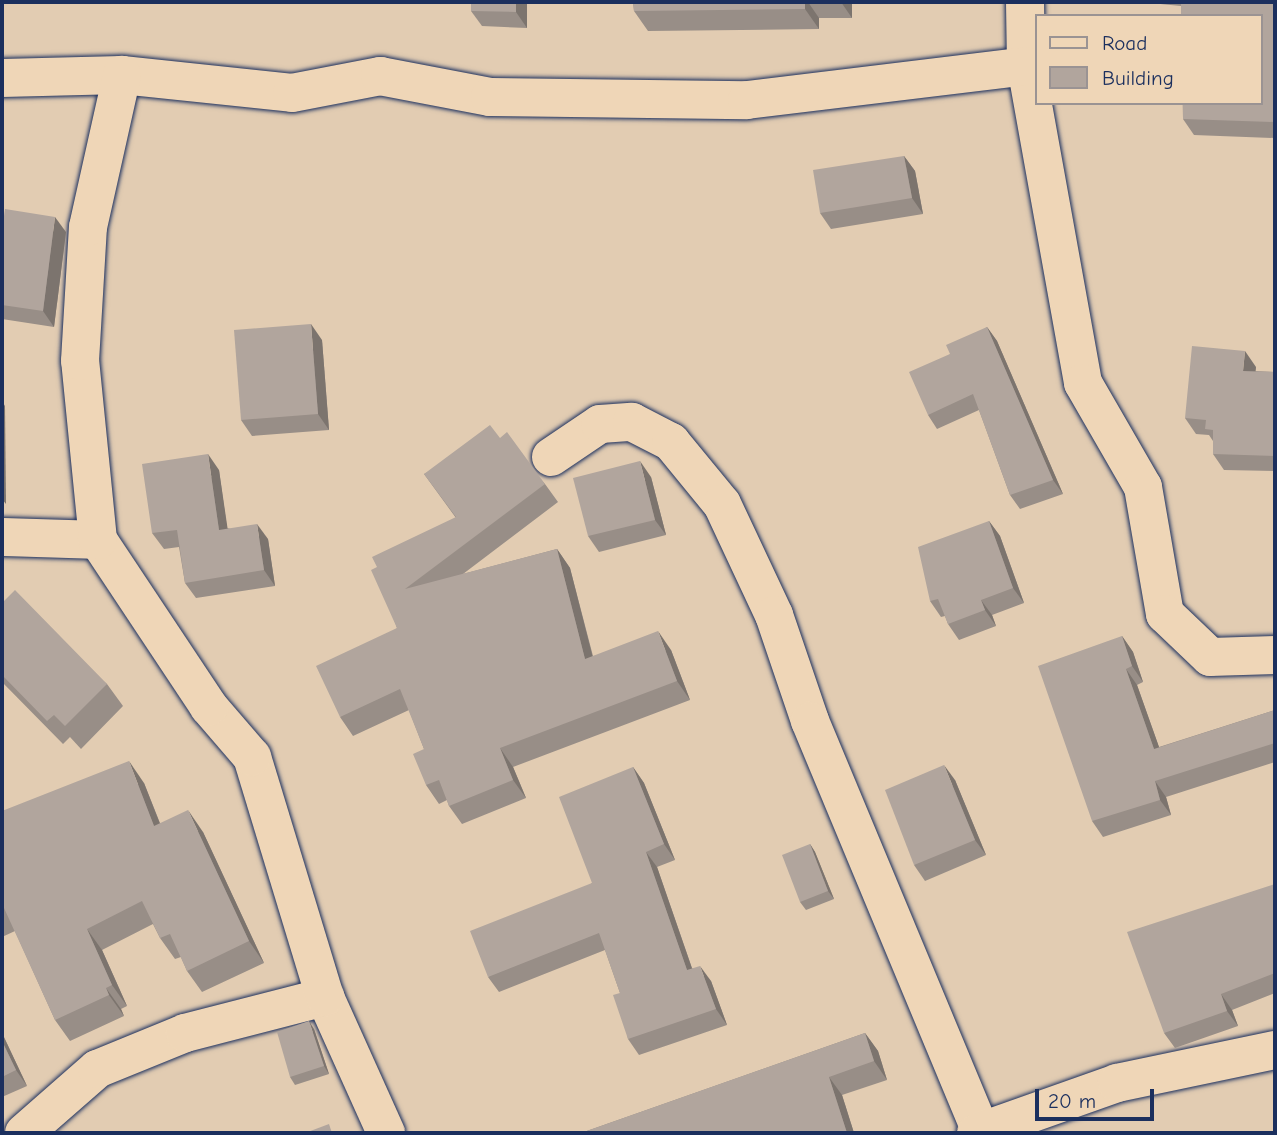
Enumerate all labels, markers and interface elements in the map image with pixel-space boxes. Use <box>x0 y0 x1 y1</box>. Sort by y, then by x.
legend <box>1036 14 1263 105</box>
text: Road <box>1102 31 1147 55</box>
text: Building <box>1102 66 1174 90</box>
scale bar <box>1039 1076 1158 1120</box>
text: 20 m <box>1048 1089 1096 1113</box>

